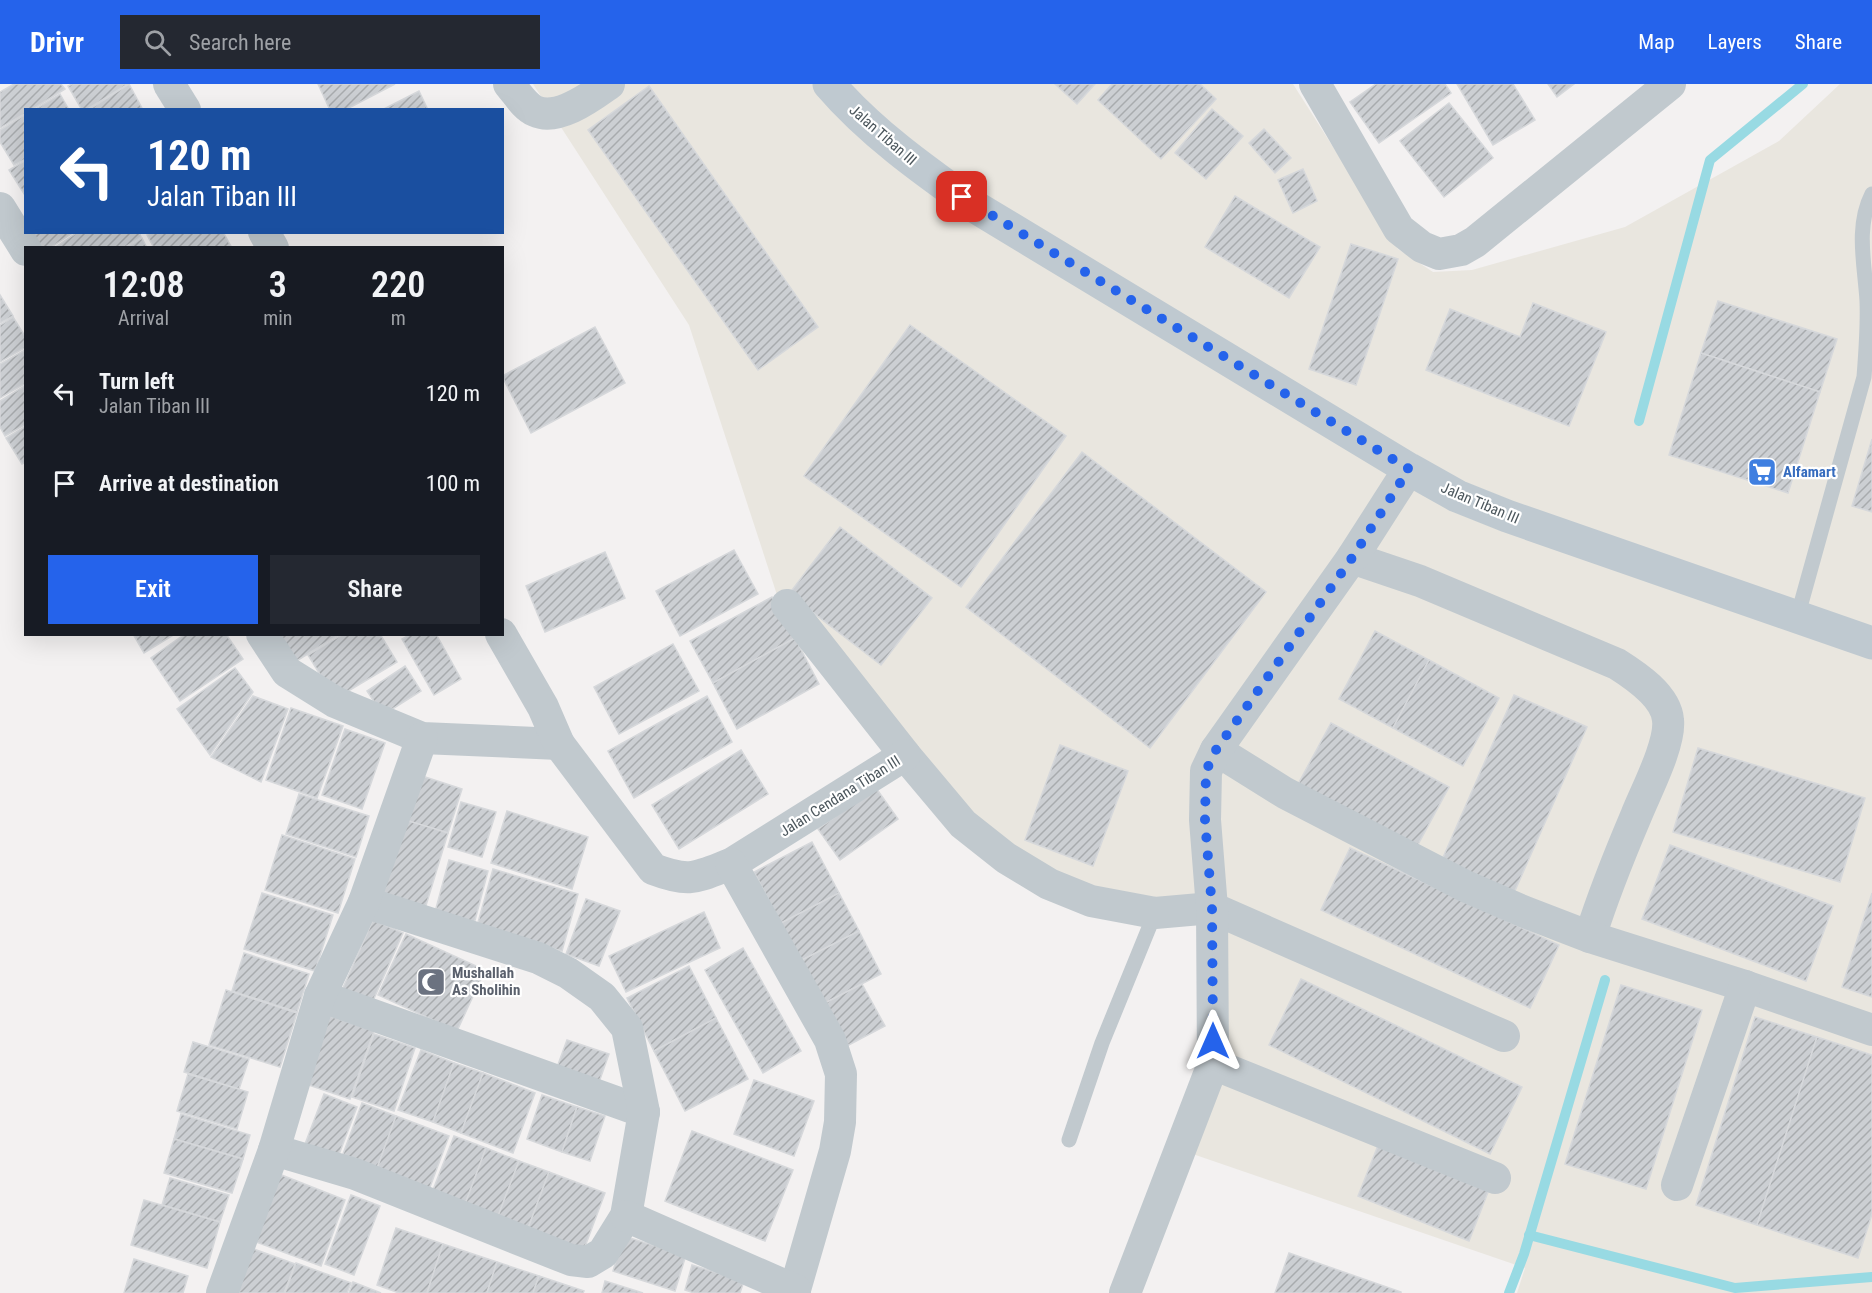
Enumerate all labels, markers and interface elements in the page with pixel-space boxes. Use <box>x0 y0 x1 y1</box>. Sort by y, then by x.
search box <box>120 15 540 69</box>
text: Drivr <box>30 26 84 59</box>
icon: search <box>141 26 174 59</box>
text: Search here <box>189 30 291 55</box>
text: Map <box>1638 30 1675 54</box>
text: Layers <box>1708 30 1762 54</box>
text: Share <box>1795 30 1842 54</box>
street label: Jalan Tiban III <box>846 101 920 169</box>
text: 120 m <box>147 131 252 180</box>
icon: left <box>48 132 126 210</box>
pin <box>936 171 987 222</box>
icon: arrive <box>945 180 978 213</box>
text: Jalan Tiban III <box>147 181 297 213</box>
text: 12:08 <box>103 264 185 306</box>
text: 3 <box>269 264 287 306</box>
text: 220 <box>371 264 425 306</box>
text: Arrival <box>118 306 169 330</box>
text: min <box>263 306 292 330</box>
text: m <box>391 306 406 330</box>
text: Turn left <box>99 369 174 394</box>
icon: left <box>48 377 81 410</box>
text: 120 m <box>426 381 480 406</box>
text: Jalan Tiban III <box>99 394 210 418</box>
supermarket icon: Alfamart <box>1746 456 1778 488</box>
place label: Alfamart <box>1783 463 1836 481</box>
icon: arrive <box>48 467 81 500</box>
text: Arrive at destination <box>99 471 279 496</box>
text: 100 m <box>426 471 480 496</box>
street label: Jalan Tiban III <box>1438 478 1522 528</box>
button: Exit <box>48 555 258 624</box>
button: Share <box>270 555 480 624</box>
street label: Jalan Cendana Tiban III <box>776 752 904 840</box>
place label: Mushallah As Sholihin <box>452 964 520 999</box>
mosque icon: Mushallah As Sholihin <box>415 966 447 998</box>
position arrow <box>1181 1009 1245 1073</box>

